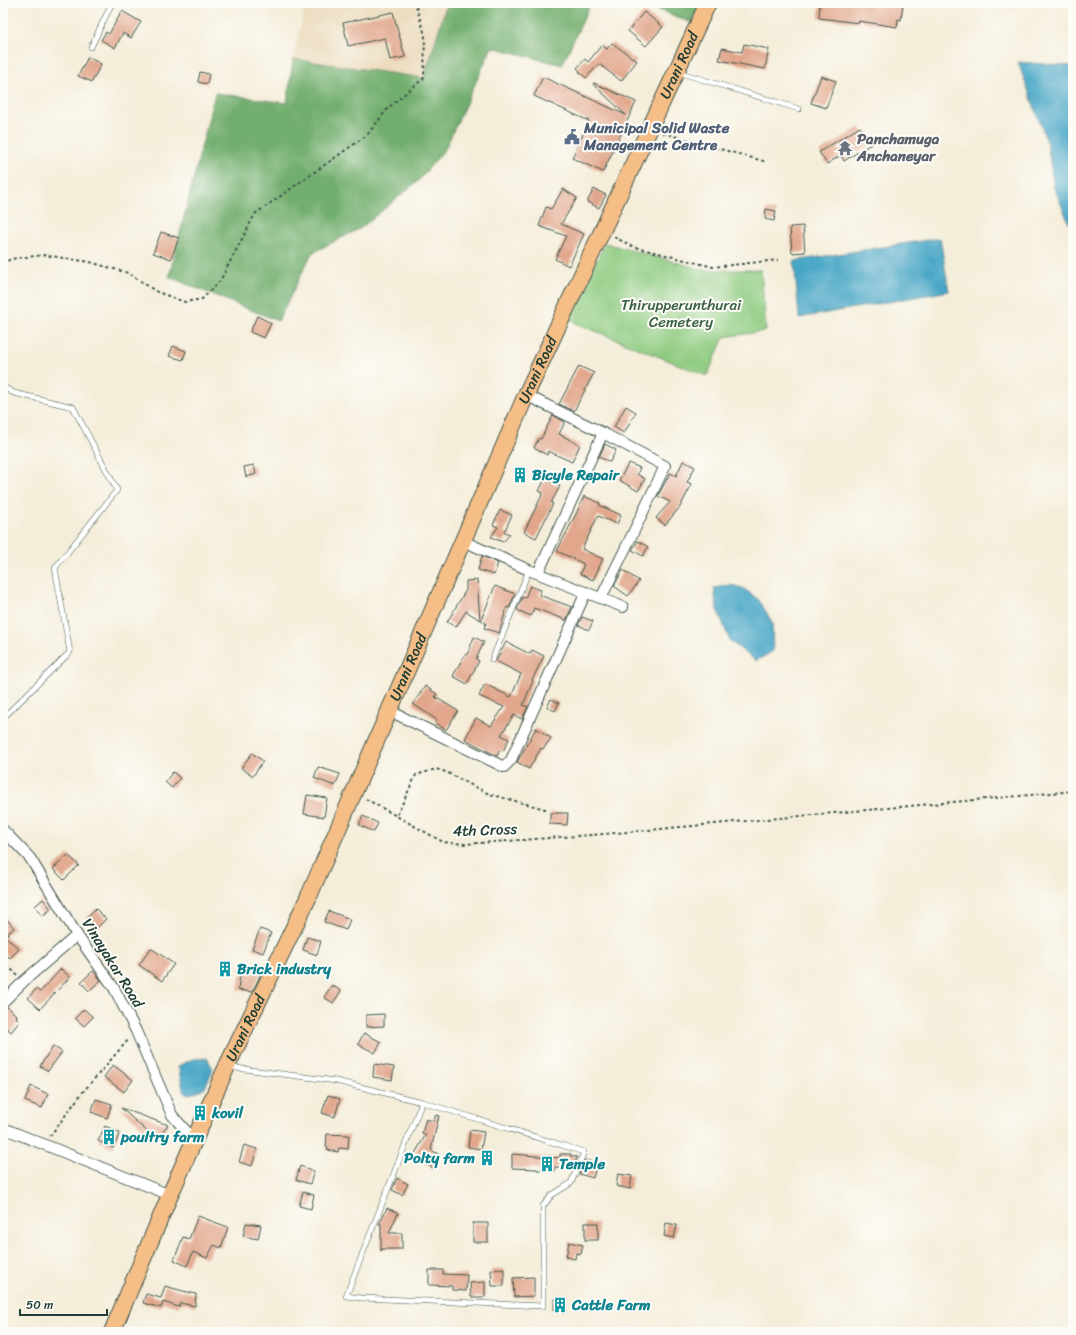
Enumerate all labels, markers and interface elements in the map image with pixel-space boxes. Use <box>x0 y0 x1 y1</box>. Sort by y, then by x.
street label: Urani Road <box>652 26 706 103</box>
place label: Municipal Solid Waste Management Centre <box>583 115 730 158</box>
place label: Panchamuga Anchaneyar <box>856 126 940 169</box>
public building icon: Municipal Solid Waste Management Centre <box>563 128 581 146</box>
temple icon: Panchamuga Anchaneyar <box>836 139 854 157</box>
park label: Thirupperunthurai Cemetery <box>621 292 742 335</box>
street label: Urani Road <box>511 331 565 408</box>
place label: Bicyle Repair <box>532 462 621 488</box>
building icon: Bicyle Repair <box>511 466 529 484</box>
street label: Urani Road <box>382 628 435 705</box>
street label: 4th Cross <box>452 816 518 844</box>
street label: Vinayakar Road <box>75 913 152 1014</box>
place label: Brick industry <box>237 956 331 982</box>
building icon: Brick industry <box>216 960 234 978</box>
street label: Urani Road <box>218 989 273 1066</box>
place label: kovil <box>211 1100 244 1126</box>
building icon: kovil <box>191 1104 209 1122</box>
place label: poultry farm <box>120 1124 205 1150</box>
building icon: poultry farm <box>100 1128 118 1146</box>
place label: Polty farm <box>404 1145 475 1171</box>
building icon: Polty farm <box>478 1149 496 1167</box>
place label: Temple <box>559 1151 605 1177</box>
building icon: Temple <box>538 1155 556 1173</box>
scale bar <box>20 1291 107 1317</box>
place label: Cattle Farm <box>571 1292 651 1318</box>
text: 50 m <box>26 1294 53 1316</box>
building icon: Cattle Farm <box>551 1296 569 1314</box>

